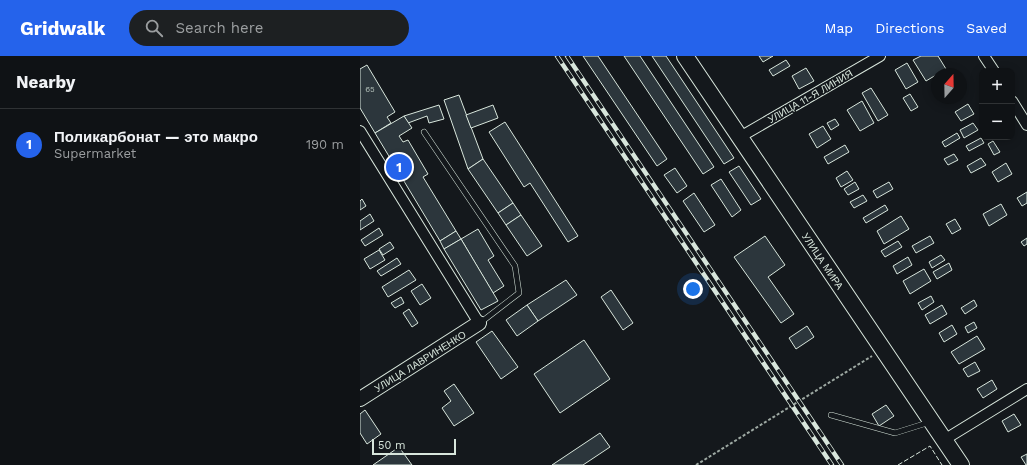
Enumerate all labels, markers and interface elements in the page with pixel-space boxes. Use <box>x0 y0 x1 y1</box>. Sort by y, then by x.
search box <box>129 10 409 46</box>
text: Gridwalk <box>20 17 105 40</box>
icon: search <box>143 17 165 39</box>
text: Search here <box>175 19 263 37</box>
text: Map <box>825 20 853 36</box>
text: Directions <box>875 20 944 36</box>
text: Saved <box>966 20 1007 36</box>
street label: УЛИЦА 11-Я ЛИНИЯ <box>766 68 855 125</box>
north arrow <box>931 68 967 104</box>
map controls <box>979 68 1015 140</box>
button: + <box>979 68 1015 104</box>
text: Nearby <box>16 72 75 92</box>
house number: 65 <box>365 85 375 94</box>
button: − <box>979 104 1015 140</box>
text: Поликарбонат — это макро <box>54 128 258 146</box>
text: 1 <box>26 137 32 152</box>
text: 190 m <box>306 137 344 152</box>
text: Supermarket <box>54 146 136 161</box>
pin: 1 <box>386 152 412 182</box>
street label: УЛИЦА МИРА <box>800 231 846 292</box>
your location <box>683 279 703 299</box>
street label: УЛИЦА ЛАВРИНЕНКО <box>373 329 468 394</box>
scale bar <box>372 437 456 456</box>
text: 50 m <box>378 439 405 452</box>

